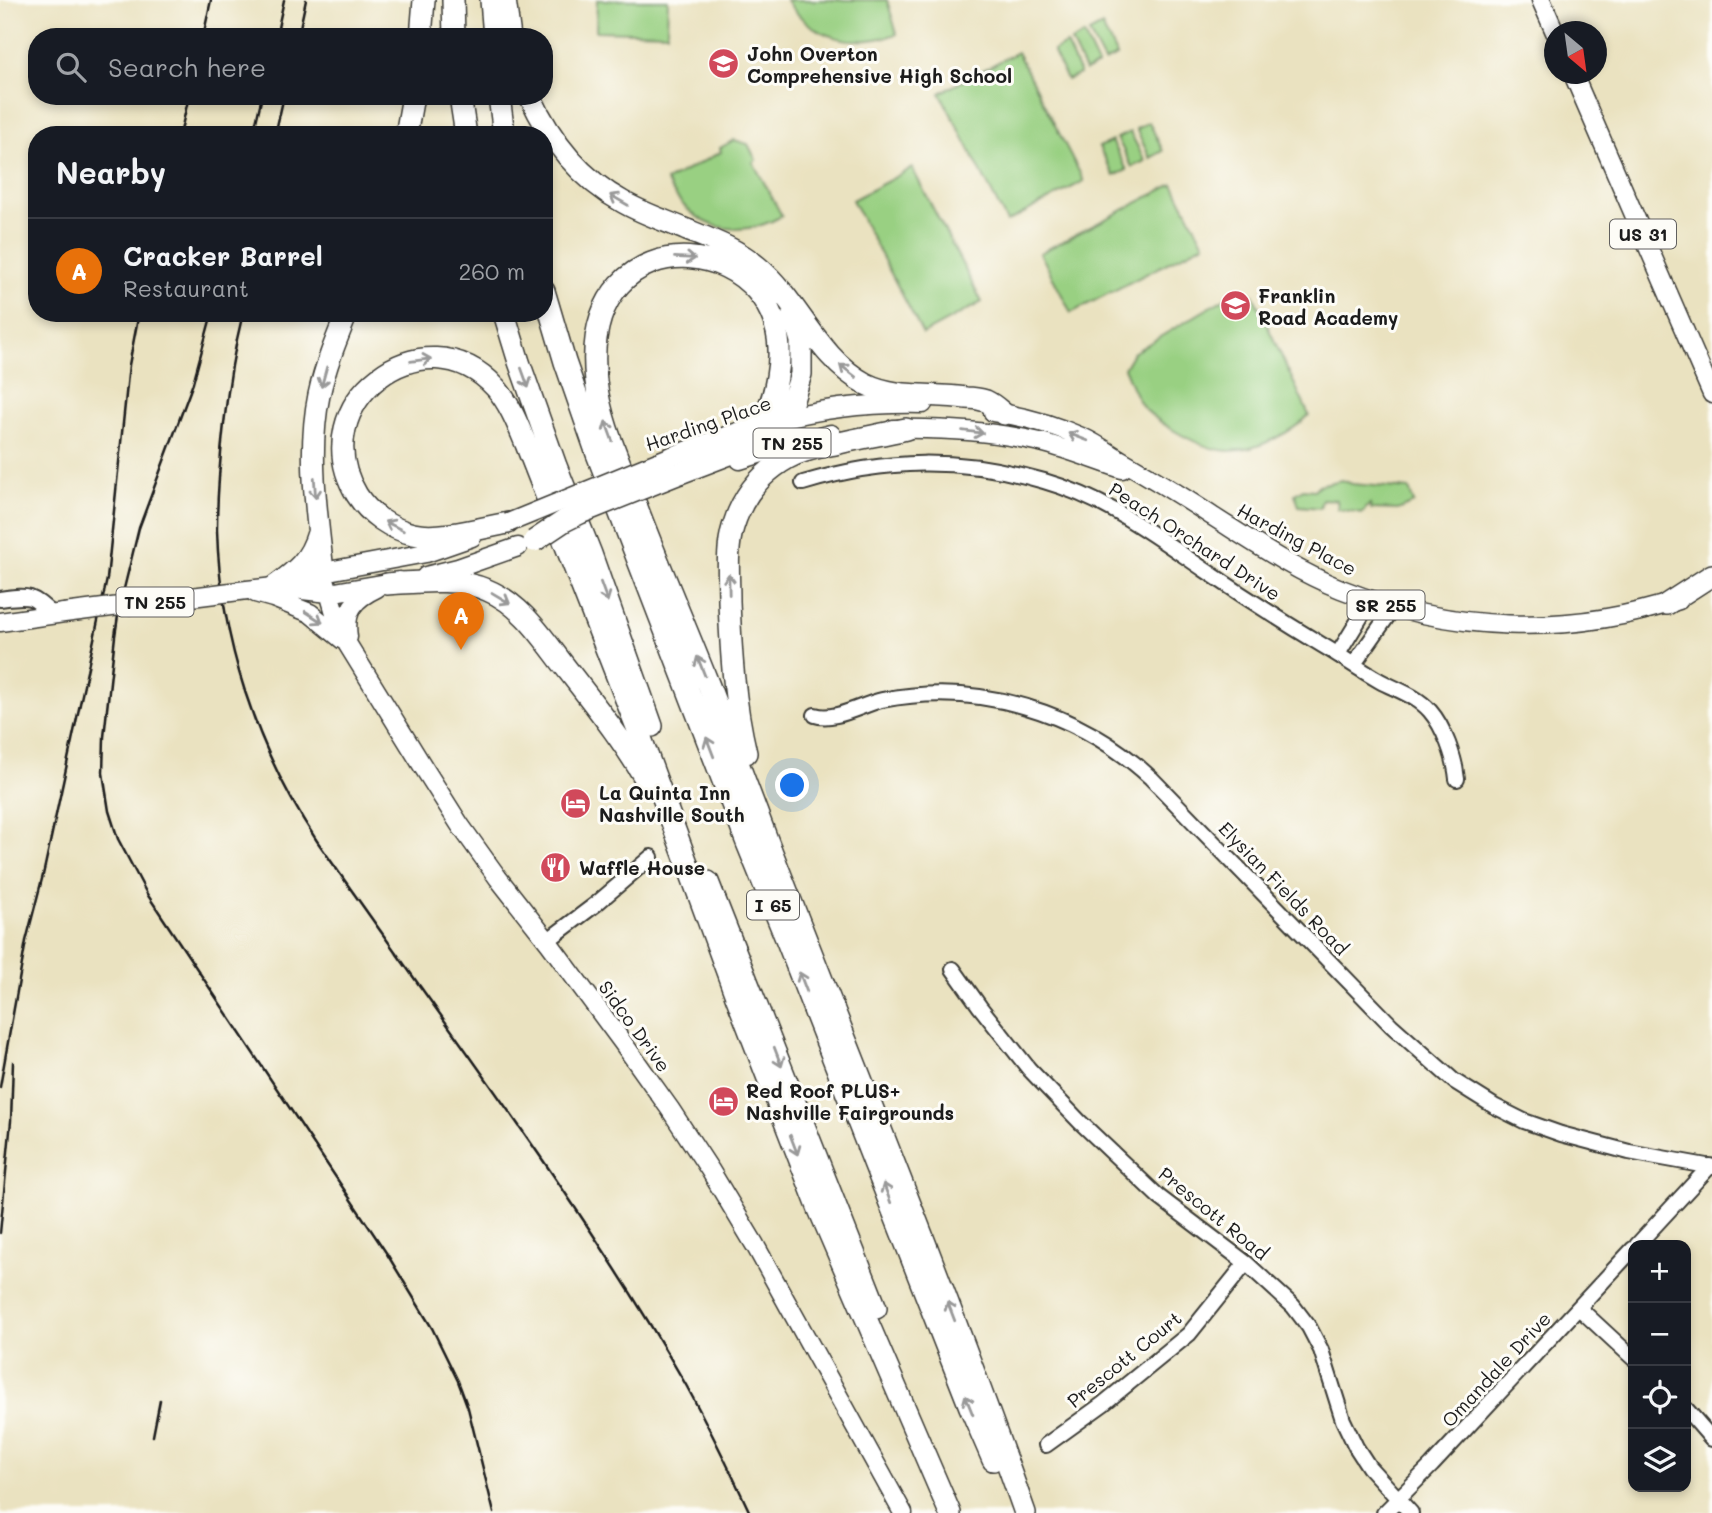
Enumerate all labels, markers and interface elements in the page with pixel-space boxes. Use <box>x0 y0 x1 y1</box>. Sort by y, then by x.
north arrow <box>1544 21 1607 84</box>
search box <box>28 28 553 105</box>
place label: John Overton Comprehensive High School <box>747 41 1012 88</box>
school or university icon: John Overton Comprehensive High School <box>707 47 741 81</box>
icon: search <box>52 48 90 86</box>
text: Search here <box>108 50 266 84</box>
text: Nearby <box>56 152 166 192</box>
one-way arrow <box>609 192 629 206</box>
road number: US 31 <box>1610 220 1676 248</box>
text: Cracker Barrel <box>123 239 323 273</box>
one-way arrow <box>674 252 697 265</box>
text: A <box>71 256 87 286</box>
text: 260 m <box>458 256 525 286</box>
text: Restaurant <box>123 273 249 303</box>
place label: Franklin Road Academy <box>1258 283 1398 330</box>
school or university icon: Franklin Road Academy <box>1218 289 1252 323</box>
one-way arrow <box>409 354 432 367</box>
one-way arrow <box>839 364 857 379</box>
one-way arrow <box>317 365 330 388</box>
one-way arrow <box>520 367 532 389</box>
street label: Harding Place <box>642 390 774 456</box>
one-way arrow <box>602 420 614 442</box>
one-way arrow <box>961 425 984 438</box>
road number: TN 255 <box>754 428 830 458</box>
one-way arrow <box>1067 429 1089 442</box>
one-way arrow <box>308 476 321 499</box>
street label: Peach Orchard Drive <box>1105 476 1285 606</box>
street label: Harding Place <box>1233 497 1361 581</box>
one-way arrow <box>384 518 404 532</box>
one-way arrow <box>722 572 736 595</box>
one-way arrow <box>599 580 611 602</box>
road number: TN 255 <box>116 588 194 616</box>
road number: SR 255 <box>1348 590 1424 620</box>
one-way arrow <box>490 591 510 605</box>
pin: A <box>438 592 484 650</box>
one-way arrow <box>304 609 323 624</box>
one-way arrow <box>693 655 706 677</box>
one-way arrow <box>703 737 716 759</box>
your location <box>775 768 809 802</box>
place label: La Quinta Inn Nashville South <box>599 780 745 827</box>
hotel icon: La Quinta Inn Nashville South <box>559 786 593 820</box>
street label: Elysian Fields Road <box>1214 816 1354 960</box>
restaurant icon: Waffle House <box>539 850 573 884</box>
place label: Waffle House <box>579 855 705 880</box>
road number: I 65 <box>747 890 799 920</box>
one-way arrow <box>796 971 809 993</box>
street label: Sidco Drive <box>593 975 677 1077</box>
one-way arrow <box>772 1046 785 1068</box>
place label: Red Roof PLUS+ Nashville Fairgrounds <box>746 1078 954 1125</box>
hotel icon: Red Roof PLUS+ Nashville Fairgrounds <box>706 1084 740 1118</box>
one-way arrow <box>789 1134 802 1155</box>
street label: Prescott Road <box>1154 1161 1274 1265</box>
one-way arrow <box>879 1183 892 1205</box>
map controls <box>1628 1240 1691 1492</box>
button: + <box>1628 1240 1691 1303</box>
one-way arrow <box>944 1300 957 1322</box>
button: − <box>1628 1303 1691 1366</box>
street label: Prescott Court <box>1062 1305 1186 1413</box>
street label: Omandale Drive <box>1436 1306 1556 1432</box>
button: locate <box>1628 1366 1691 1429</box>
one-way arrow <box>962 1395 975 1417</box>
button: layers <box>1628 1429 1691 1492</box>

